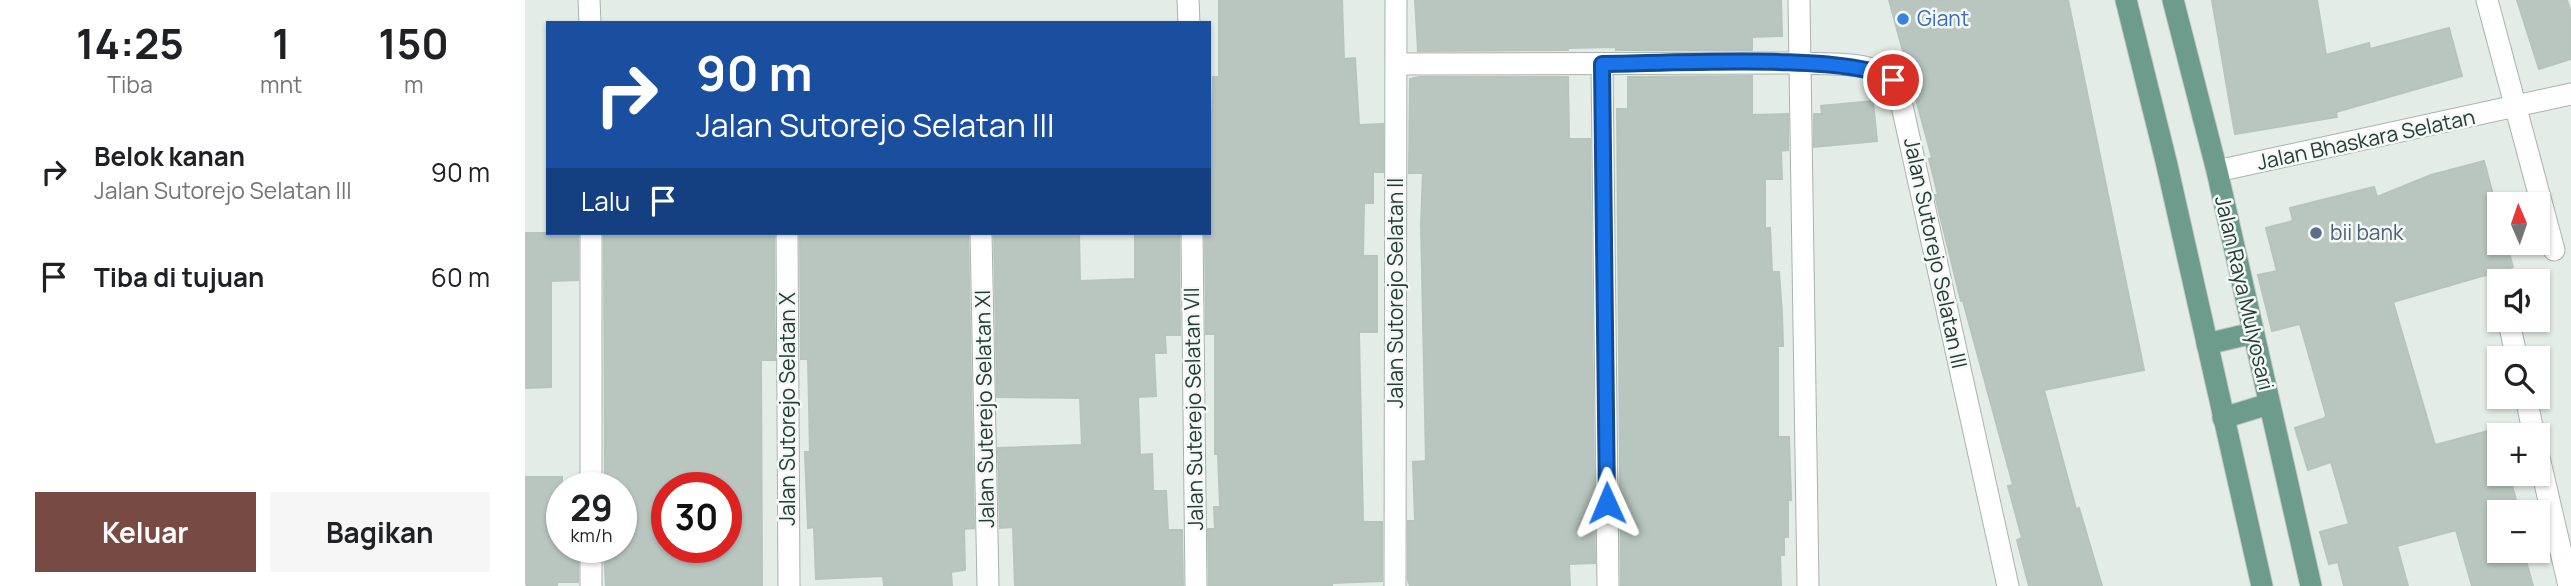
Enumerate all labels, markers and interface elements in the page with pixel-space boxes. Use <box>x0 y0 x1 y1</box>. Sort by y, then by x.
place label: Giant <box>1917 4 1969 32</box>
marker: Giant <box>1895 11 1911 27</box>
text: 14:25 <box>76 14 184 72</box>
text: 1 <box>272 14 290 72</box>
text: 150 <box>378 14 449 72</box>
text: 90 m <box>696 39 813 106</box>
icon: right <box>581 49 672 140</box>
pin <box>1863 50 1923 110</box>
icon: arrive <box>1874 61 1912 99</box>
text: Tiba <box>107 68 153 100</box>
text: mnt <box>260 68 302 100</box>
text: m <box>404 68 423 100</box>
street label: Jalan Bhaskara Selatan <box>2254 102 2477 176</box>
text: Jalan Sutorejo Selatan III <box>696 103 1054 147</box>
street label: Jalan Sutorejo Selatan III <box>1898 135 1974 371</box>
text: Belok kanan <box>94 138 245 174</box>
icon: right <box>35 153 73 191</box>
text: 90 m <box>431 154 490 190</box>
text: Jalan Sutorejo Selatan III <box>94 174 352 206</box>
street label: Jalan Sutorejo Selatan II <box>1381 178 1409 408</box>
icon: arrive <box>644 182 682 220</box>
text: Lalu <box>581 183 630 219</box>
north arrow <box>2487 192 2550 256</box>
map controls <box>2487 192 2550 563</box>
street label: Jalan Raya Mulyosari <box>2209 193 2281 393</box>
place label: bii bank <box>2330 218 2404 246</box>
marker: bii bank <box>2308 225 2324 241</box>
icon: arrive <box>35 258 73 296</box>
text: Tiba di tujuan <box>94 259 264 295</box>
text: 60 m <box>431 259 490 295</box>
button: sound <box>2487 269 2550 332</box>
street label: Jalan Suterejo Selatan VII <box>1177 287 1209 531</box>
street label: Jalan Suterejo Selatan XI <box>968 290 1000 528</box>
street label: Jalan Sutorejo Selatan X <box>773 292 801 526</box>
button: search <box>2487 346 2550 409</box>
button: + <box>2487 423 2550 486</box>
position arrow <box>1570 466 1644 540</box>
speed limit sign: 30 <box>651 472 742 563</box>
text: 29 <box>570 484 613 532</box>
button: Keluar <box>35 492 256 572</box>
button: Bagikan <box>270 492 490 572</box>
button: − <box>2487 500 2550 563</box>
text: km/h <box>571 523 612 547</box>

